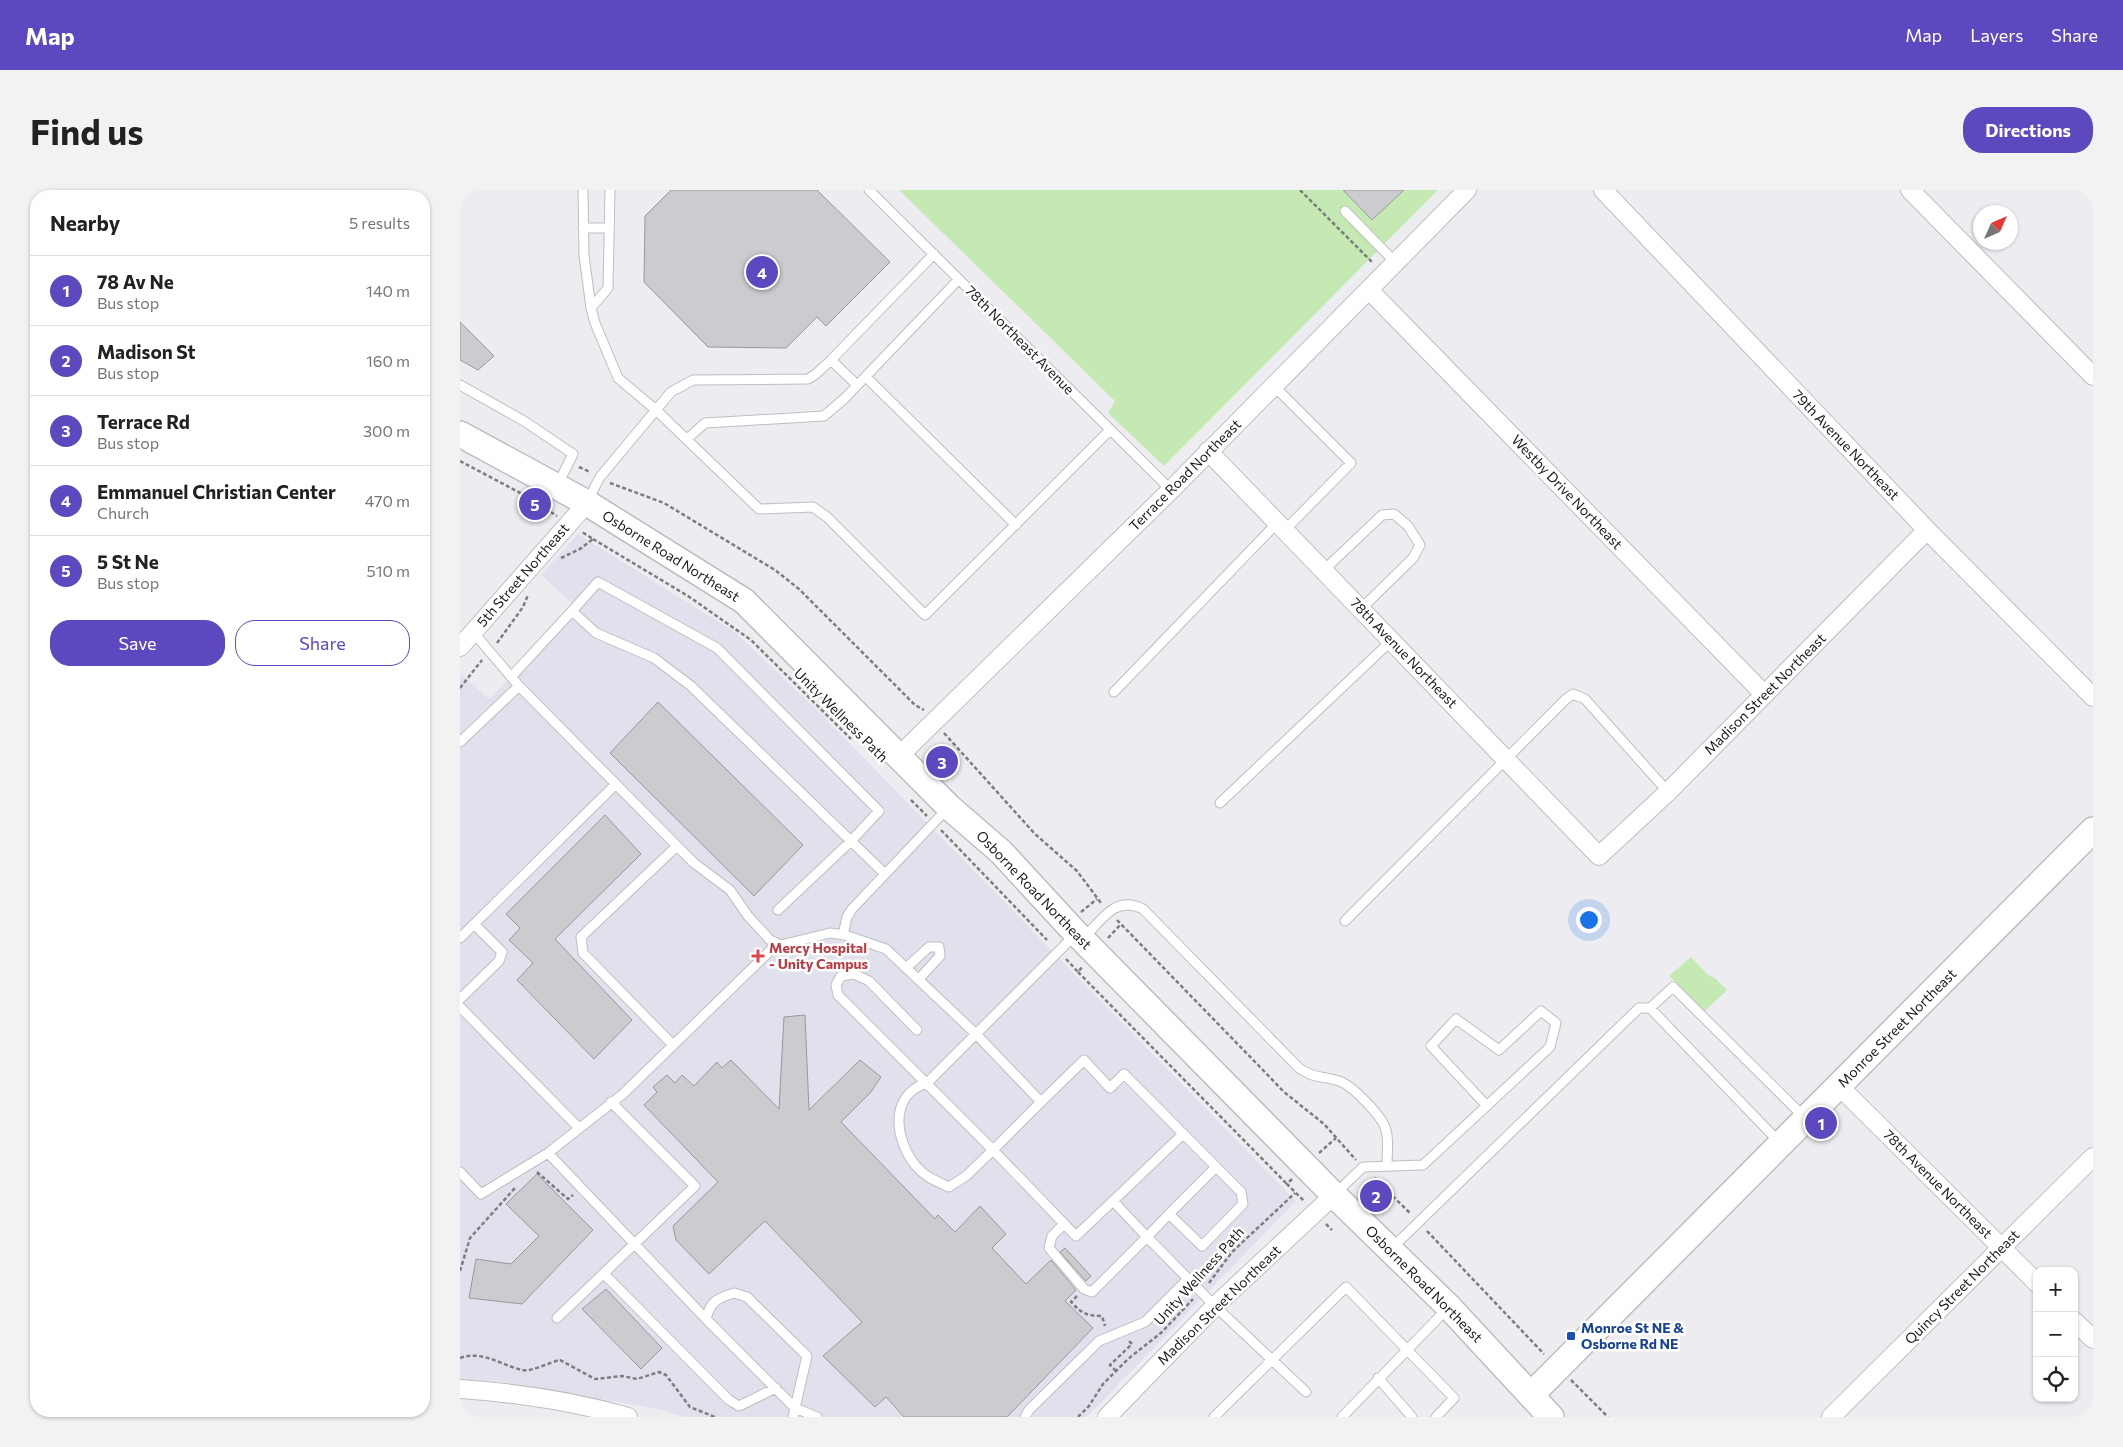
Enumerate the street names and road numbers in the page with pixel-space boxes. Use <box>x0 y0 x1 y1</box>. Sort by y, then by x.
street label: 78th Northeast Avenue <box>962 282 1078 398</box>
street label: 79th Avenue Northeast <box>1789 386 1904 504</box>
street label: Terrace Road Northeast <box>1125 415 1244 534</box>
street label: Westby Drive Northeast <box>1508 431 1627 553</box>
street label: Osborne Road Northeast <box>600 506 743 605</box>
street label: 5th Street Northeast <box>473 519 572 630</box>
street label: 78th Avenue Northeast <box>1347 594 1462 712</box>
street label: Madison Street Northeast <box>1700 629 1829 758</box>
street label: Unity Wellness Path <box>791 664 892 765</box>
street label: Osborne Road Northeast <box>973 827 1096 953</box>
street label: Monroe Street Northeast <box>1834 965 1960 1091</box>
street label: 78th Avenue Northeast <box>1880 1126 1996 1242</box>
street label: Osborne Road Northeast <box>1362 1222 1487 1346</box>
street label: Unity Wellness Path <box>1150 1223 1247 1328</box>
street label: Quincy Street Northeast <box>1901 1226 2023 1347</box>
street label: Madison Street Northeast <box>1153 1241 1284 1368</box>

